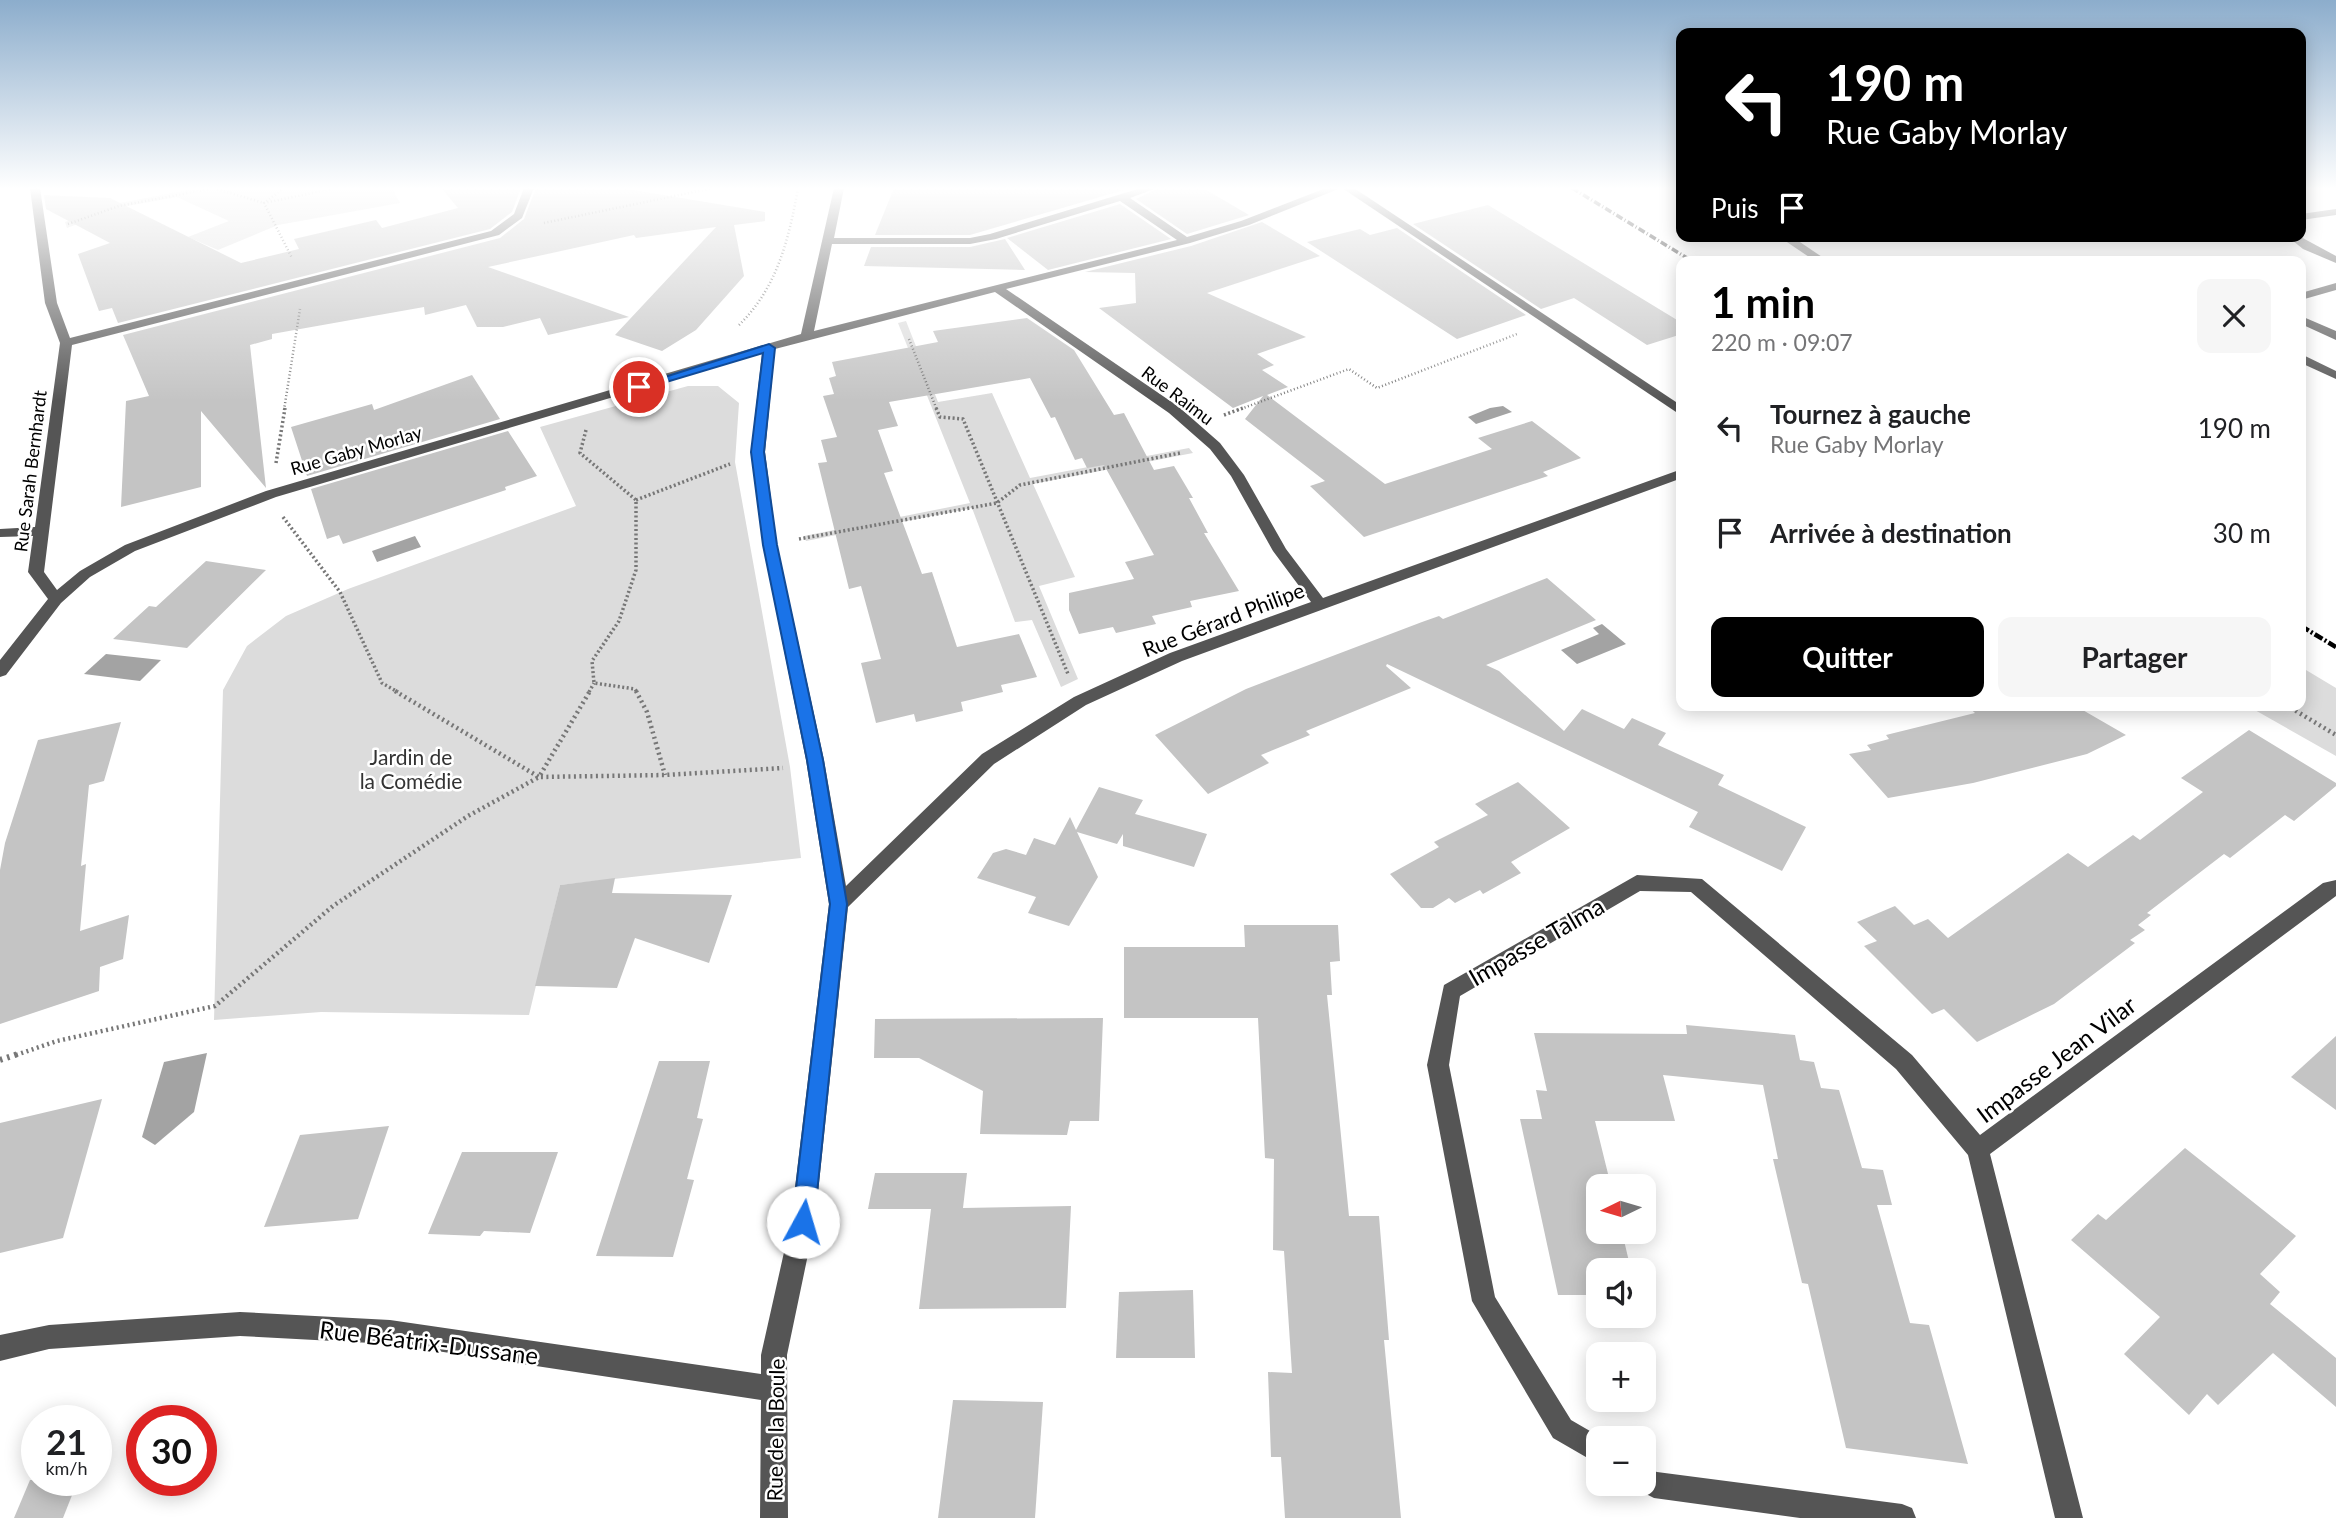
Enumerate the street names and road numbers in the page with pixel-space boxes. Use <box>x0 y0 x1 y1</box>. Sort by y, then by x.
street label: Rue Raimu <box>1138 361 1218 429</box>
street label: Rue Sarah Bernhardt <box>9 388 51 553</box>
street label: Rue Gaby Morlay <box>288 421 425 479</box>
street label: Rue Gérard Philipe <box>1138 577 1308 661</box>
street label: Impasse Talma <box>1463 891 1609 991</box>
street label: Impasse Jean Vilar <box>1971 990 2142 1128</box>
street label: Rue Béatrix-Dussane <box>318 1314 540 1370</box>
street label: Rue de la Boule <box>761 1358 789 1502</box>

